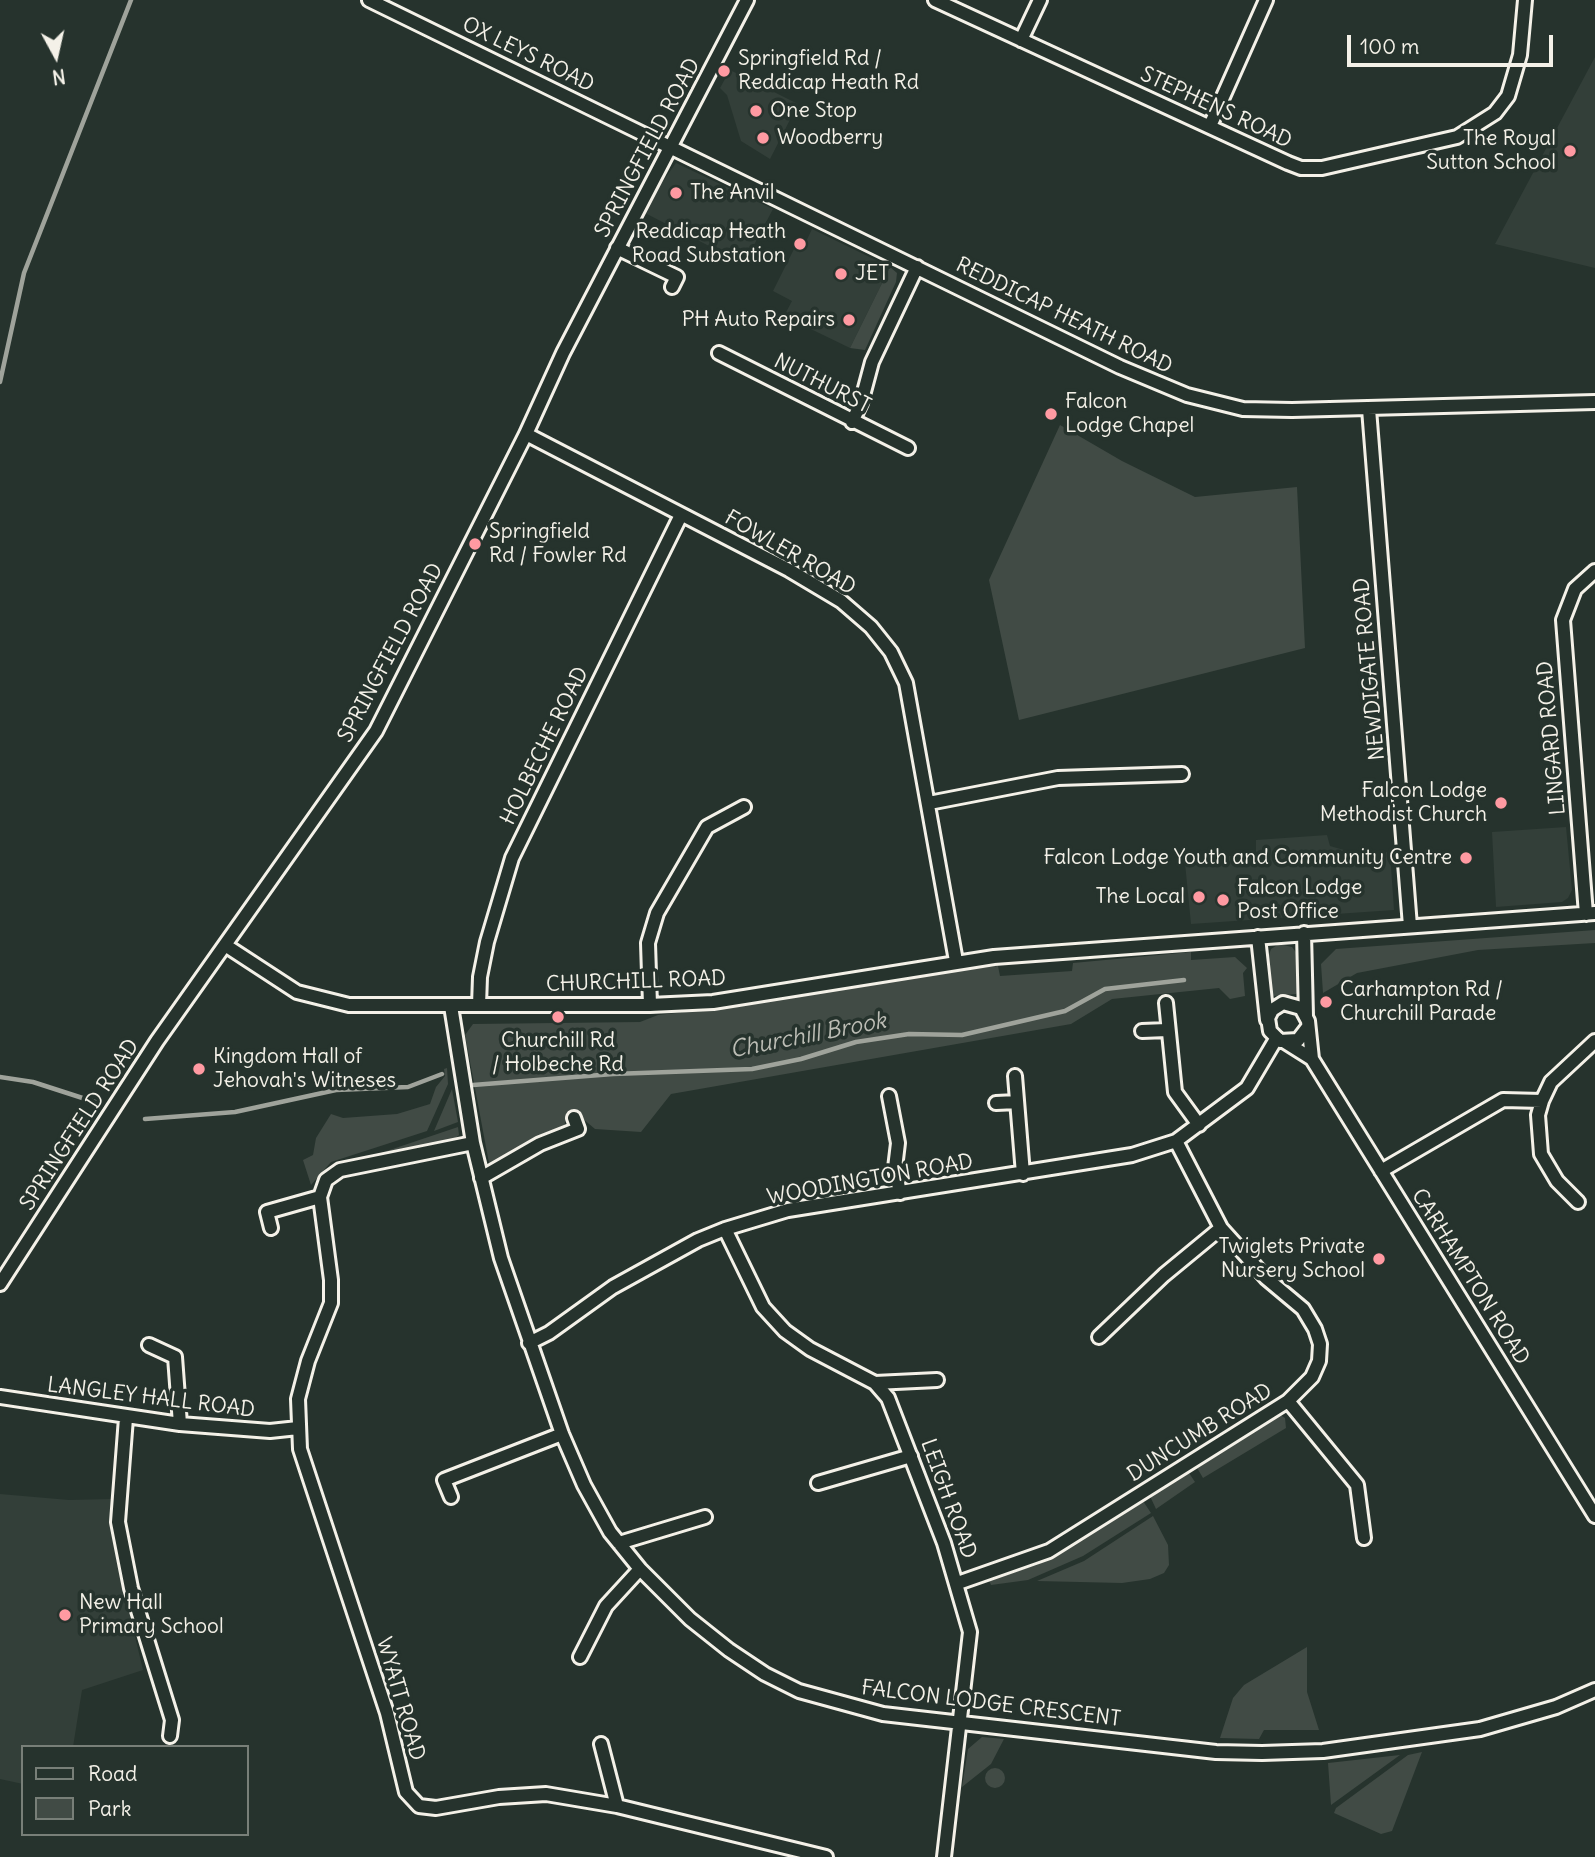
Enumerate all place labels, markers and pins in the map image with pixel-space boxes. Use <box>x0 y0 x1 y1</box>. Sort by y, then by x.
place label: Springfield Rd / Reddicap Heath Rd <box>738 46 919 96</box>
marker: Springfield Rd / Reddicap Heath Rd <box>716 63 732 79</box>
place label: One Stop <box>770 98 857 124</box>
marker: One Stop <box>748 103 764 119</box>
place label: Woodberry <box>777 125 883 151</box>
place label: The Royal Sutton School <box>1426 126 1556 176</box>
marker: Woodberry <box>755 130 771 146</box>
marker: The Royal Sutton School <box>1562 143 1578 159</box>
place label: The Anvil <box>690 180 774 206</box>
marker: The Anvil <box>668 185 684 201</box>
place label: Reddicap Heath Road Substation <box>632 219 786 269</box>
marker: Reddicap Heath Road Substation <box>792 236 808 252</box>
place label: JET <box>855 261 889 287</box>
marker: JET <box>833 266 849 282</box>
place label: PH Auto Repairs <box>682 307 835 333</box>
marker: PH Auto Repairs <box>841 312 857 328</box>
place label: Falcon Lodge Chapel <box>1065 389 1194 439</box>
marker: Falcon Lodge Chapel <box>1043 406 1059 422</box>
place label: Springfield Rd / Fowler Rd <box>489 519 627 569</box>
marker: Springfield Rd / Fowler Rd <box>467 536 483 552</box>
place label: Falcon Lodge Methodist Church <box>1320 778 1487 828</box>
marker: Falcon Lodge Methodist Church <box>1493 795 1509 811</box>
place label: Falcon Lodge Youth and Community Centre <box>1043 845 1452 871</box>
marker: Falcon Lodge Youth and Community Centre <box>1458 850 1474 866</box>
place label: Falcon Lodge Post Office <box>1237 875 1362 925</box>
place label: The Local <box>1095 884 1185 910</box>
marker: The Local <box>1191 889 1207 905</box>
marker: Falcon Lodge Post Office <box>1215 892 1231 908</box>
place label: Carhampton Rd / Churchill Parade <box>1340 977 1503 1027</box>
marker: Carhampton Rd / Churchill Parade <box>1318 994 1334 1010</box>
marker: Churchill Rd / Holbeche Rd <box>550 1009 566 1025</box>
place label: Churchill Rd / Holbeche Rd <box>492 1028 624 1078</box>
place label: Kingdom Hall of Jehovah's Witneses <box>213 1044 396 1094</box>
marker: Kingdom Hall of Jehovah's Witneses <box>191 1061 207 1077</box>
place label: Twiglets Private Nursery School <box>1219 1234 1365 1284</box>
marker: Twiglets Private Nursery School <box>1371 1251 1387 1267</box>
place label: New Hall Primary School <box>79 1590 224 1640</box>
marker: New Hall Primary School <box>57 1607 73 1623</box>

